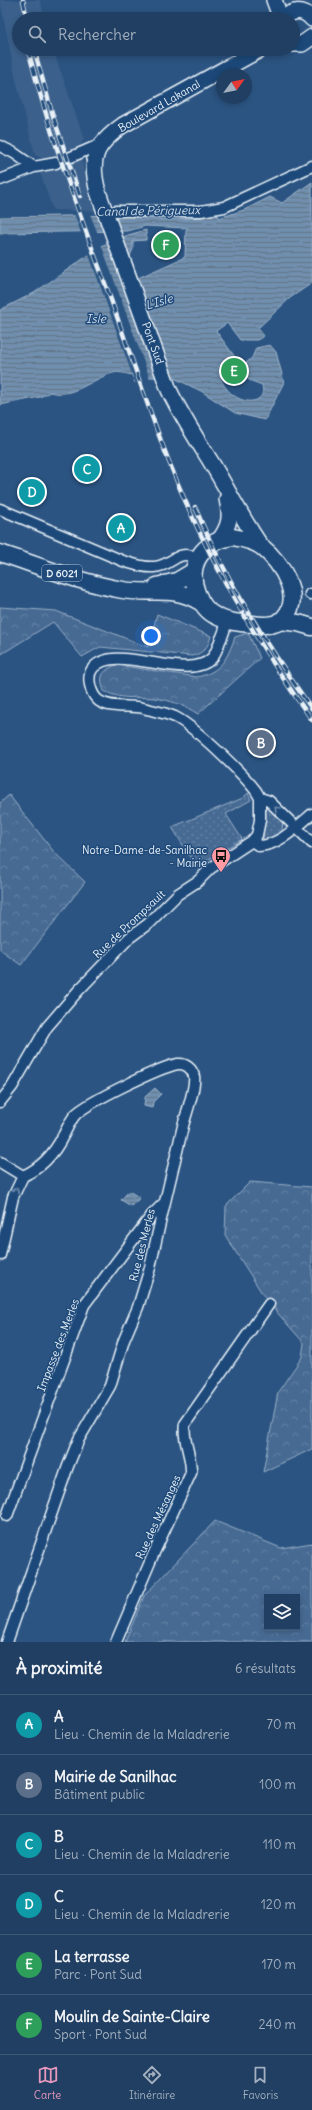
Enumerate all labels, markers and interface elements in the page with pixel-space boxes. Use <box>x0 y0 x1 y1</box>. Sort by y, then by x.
search box <box>12 12 300 56</box>
icon: search <box>26 23 48 45</box>
text: Rechercher <box>58 25 136 44</box>
north arrow <box>216 68 252 104</box>
street label: Boulevard Lakanal <box>116 77 202 135</box>
water label: Canal de Périgueux <box>96 202 201 219</box>
pin: F <box>153 230 179 260</box>
water label: L'Isle <box>144 290 176 313</box>
water label: Isle <box>86 311 107 326</box>
street label: Pont Sud <box>139 320 167 367</box>
pin: E <box>221 356 247 386</box>
pin: C <box>74 454 100 484</box>
pin: D <box>19 477 45 507</box>
pin: A <box>108 513 134 543</box>
road number: D 6021 <box>42 565 82 581</box>
your location <box>141 626 161 646</box>
pin: B <box>248 728 274 758</box>
one-way arrow <box>274 806 282 814</box>
place label: Notre-Dame-de-Sanilhac - Mairie <box>82 843 207 870</box>
bus stop icon: Notre-Dame-de-Sanilhac - Mairie <box>210 845 232 873</box>
street label: Rue de Prompsault <box>90 887 168 961</box>
one-way arrow <box>12 1186 20 1193</box>
street label: Rue des Merles <box>126 1207 158 1283</box>
street label: Impasse des Merles <box>34 1297 82 1393</box>
street label: Rue des Mésanges <box>132 1473 184 1561</box>
map controls <box>264 1594 300 1630</box>
button: layers <box>264 1594 300 1630</box>
text: À proximité <box>16 1657 102 1679</box>
text: 6 résultats <box>235 1660 296 1677</box>
text: A <box>54 1707 64 1726</box>
text: A <box>25 1716 33 1733</box>
text: 70 m <box>267 1716 296 1733</box>
text: Lieu · Chemin de la Maladrerie <box>54 1726 230 1743</box>
text: Mairie de Sanilhac <box>54 1767 177 1786</box>
text: B <box>25 1776 33 1793</box>
text: 100 m <box>259 1776 296 1793</box>
text: Bâtiment public <box>54 1786 145 1803</box>
text: B <box>54 1827 64 1846</box>
text: C <box>25 1836 33 1853</box>
text: 110 m <box>263 1836 296 1853</box>
text: Lieu · Chemin de la Maladrerie <box>54 1846 230 1863</box>
text: C <box>54 1887 64 1906</box>
text: D <box>24 1896 34 1913</box>
text: 120 m <box>261 1896 296 1913</box>
text: Lieu · Chemin de la Maladrerie <box>54 1906 230 1923</box>
text: La terrasse <box>54 1947 130 1966</box>
text: E <box>25 1956 33 1973</box>
text: 170 m <box>261 1956 296 1973</box>
text: Parc · Pont Sud <box>54 1966 142 1983</box>
text: Moulin de Sainte-Claire <box>54 2007 210 2026</box>
text: F <box>25 2016 33 2033</box>
text: 240 m <box>259 2016 296 2033</box>
text: Sport · Pont Sud <box>54 2026 147 2043</box>
tab: Carte <box>34 2064 61 2102</box>
tab: Itinéraire <box>129 2064 175 2102</box>
tab: Favoris <box>243 2064 278 2102</box>

